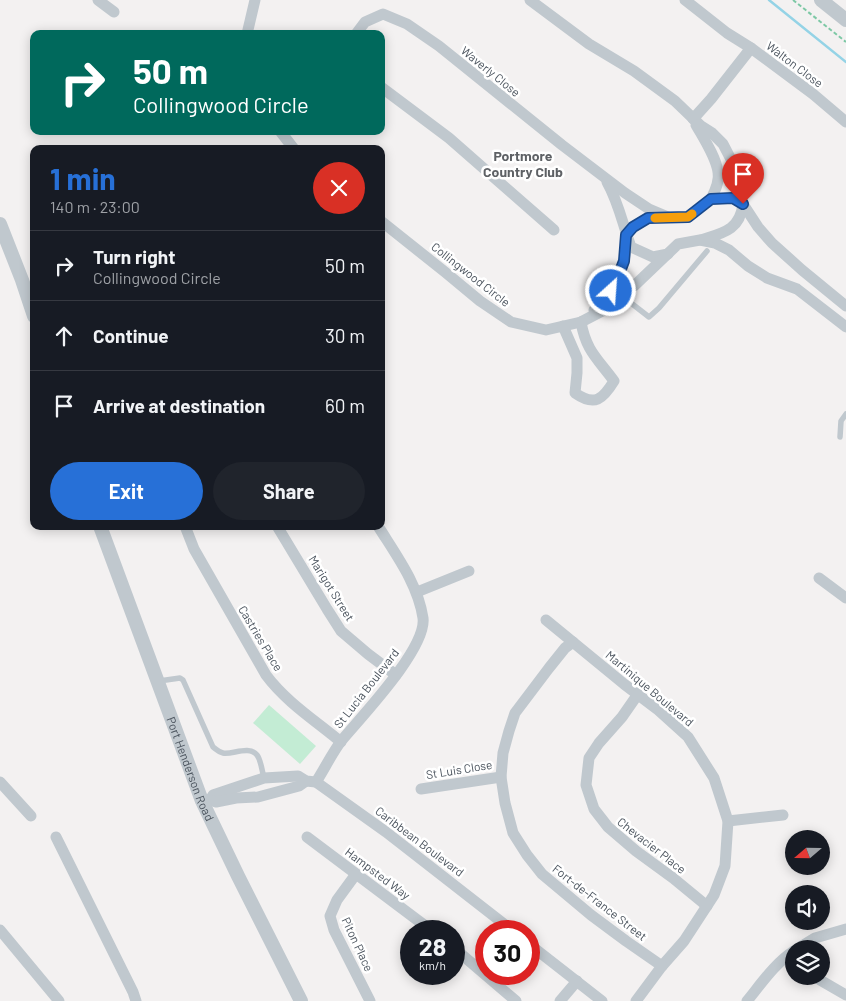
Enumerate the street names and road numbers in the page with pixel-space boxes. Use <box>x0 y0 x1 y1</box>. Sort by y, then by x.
street label: Walton Close <box>764 38 826 90</box>
street label: Waverly Close <box>459 43 523 99</box>
street label: Collingwood Circle <box>429 239 513 309</box>
street label: Marigot Street <box>306 553 358 623</box>
street label: Castries Place <box>236 603 286 673</box>
street label: St Lucia Boulevard <box>331 646 401 730</box>
street label: Martinique Boulevard <box>603 647 697 729</box>
street label: Port Henderson Road <box>164 715 217 823</box>
street label: St Luis Close <box>425 757 493 781</box>
street label: Caribbean Boulevard <box>373 803 467 879</box>
street label: Chevacier Place <box>615 814 689 876</box>
street label: Hampsted Way <box>343 844 413 902</box>
street label: Fort-de-France Street <box>550 861 650 943</box>
street label: Piton Place <box>339 915 377 973</box>

